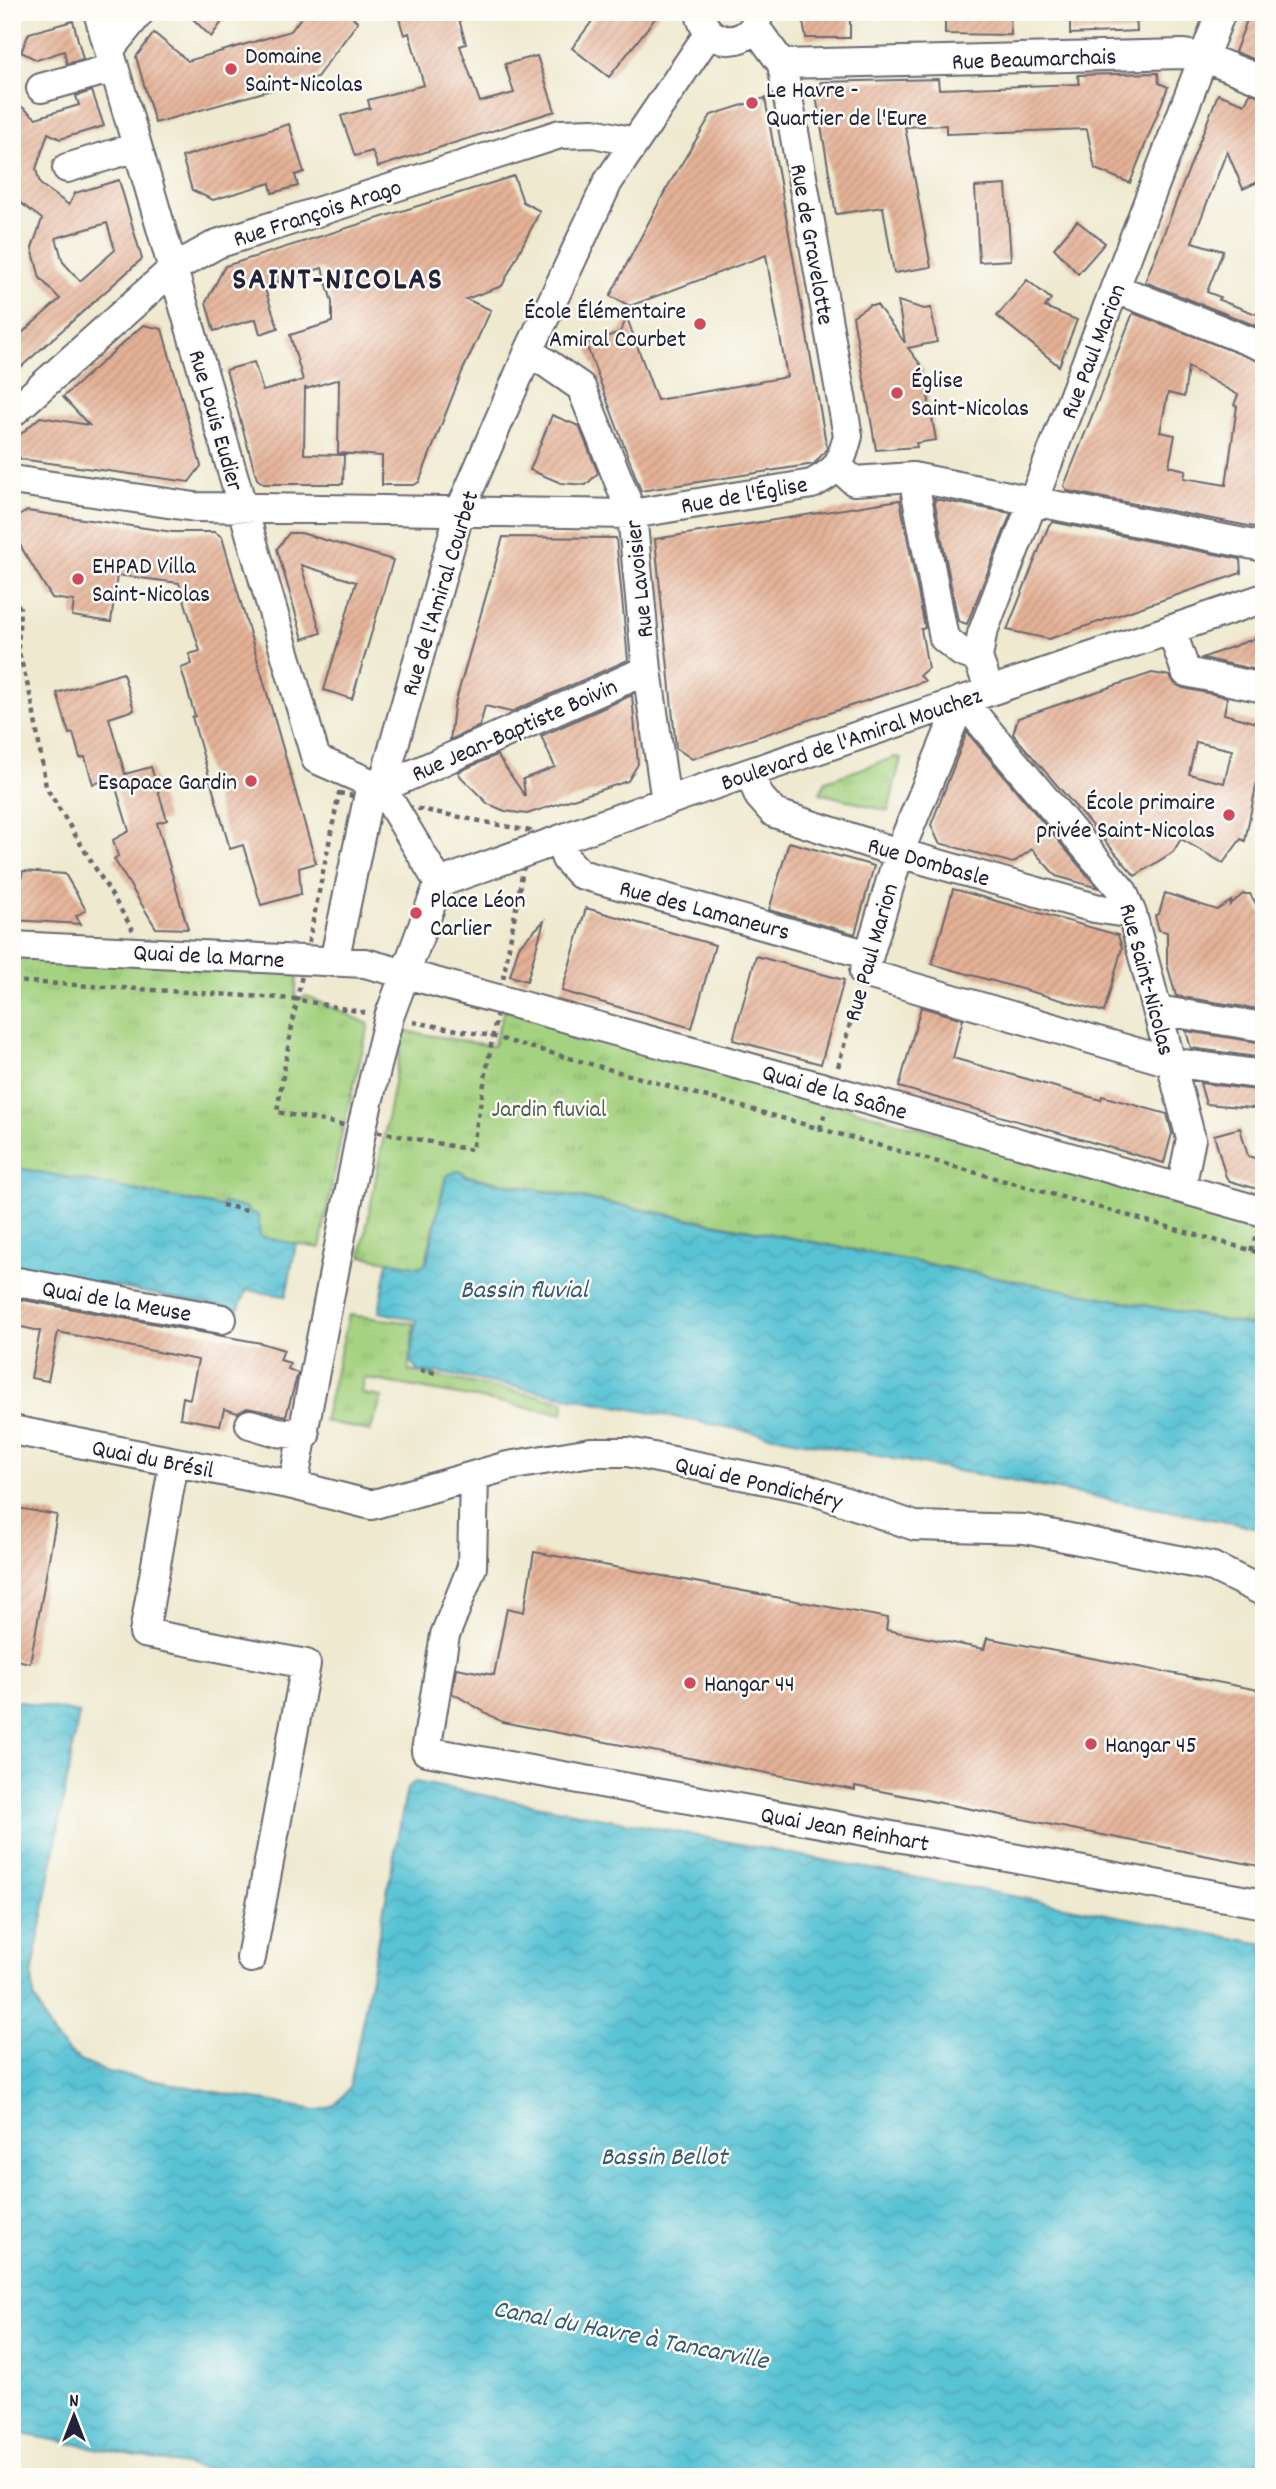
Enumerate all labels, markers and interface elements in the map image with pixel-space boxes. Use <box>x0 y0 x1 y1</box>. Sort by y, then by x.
place label: Domaine Saint-Nicolas <box>245 41 363 103</box>
street label: Rue Beaumarchais <box>951 41 1117 81</box>
marker: Domaine Saint-Nicolas <box>223 61 239 77</box>
place label: Le Havre - Quartier de l'Eure <box>766 75 927 137</box>
marker: Le Havre - Quartier de l'Eure <box>744 95 760 111</box>
street label: Rue de Gravelotte <box>779 161 841 328</box>
street label: Rue François Arago <box>230 172 406 258</box>
district label: SAINT-NICOLAS <box>232 259 444 305</box>
street label: Rue Paul Marion <box>1053 280 1136 425</box>
place label: École Élémentaire Amiral Courbet <box>524 296 686 358</box>
marker: École Élémentaire Amiral Courbet <box>692 316 708 332</box>
street label: Rue Louis Eudier <box>178 346 251 495</box>
place label: Église Saint-Nicolas <box>911 365 1029 427</box>
marker: Église Saint-Nicolas <box>889 385 905 401</box>
street label: Rue de l'Église <box>679 469 811 525</box>
street label: Rue de l'Amiral Courbet <box>395 487 489 701</box>
street label: Rue Lavoisier <box>618 518 664 639</box>
place label: EHPAD Villa Saint-Nicolas <box>92 551 210 613</box>
marker: EHPAD Villa Saint-Nicolas <box>70 571 86 587</box>
street label: Rue Jean-Baptiste Boivin <box>407 671 623 792</box>
street label: Boulevard de l'Amiral Mouchez <box>717 680 987 802</box>
place label: Esapace Gardin <box>98 767 237 801</box>
marker: Esapace Gardin <box>243 773 259 789</box>
place label: École primaire privée Saint-Nicolas <box>1036 787 1215 849</box>
marker: École primaire privée Saint-Nicolas <box>1221 807 1237 823</box>
street label: Rue Dombasle <box>863 830 993 898</box>
street label: Rue des Lamaneurs <box>615 873 793 951</box>
street label: Rue Paul Marion <box>837 880 909 1026</box>
place label: Place Léon Carlier <box>430 885 526 947</box>
street label: Rue Saint-Nicolas <box>1108 900 1182 1060</box>
marker: Place Léon Carlier <box>408 905 424 921</box>
street label: Quai de la Marne <box>132 937 285 979</box>
street label: Quai de la Saône <box>758 1057 911 1131</box>
park label: Jardin fluvial <box>492 1094 607 1128</box>
street label: Quai de la Meuse <box>39 1273 194 1333</box>
water label: Bassin fluvial <box>460 1273 589 1310</box>
street label: Quai du Brésil <box>89 1432 217 1489</box>
street label: Quai de Pondichéry <box>671 1449 847 1521</box>
place label: Hangar 44 <box>704 1669 795 1703</box>
marker: Hangar 44 <box>682 1675 698 1691</box>
place label: Hangar 45 <box>1105 1730 1197 1764</box>
marker: Hangar 45 <box>1083 1736 1099 1752</box>
street label: Quai Jean Reinhart <box>758 1799 931 1863</box>
water label: Bassin Bellot <box>601 2140 730 2177</box>
water label: Canal du Havre à Tancarville <box>490 2292 773 2382</box>
north arrow <box>38 2380 108 2450</box>
text: N <box>69 2389 79 2416</box>

